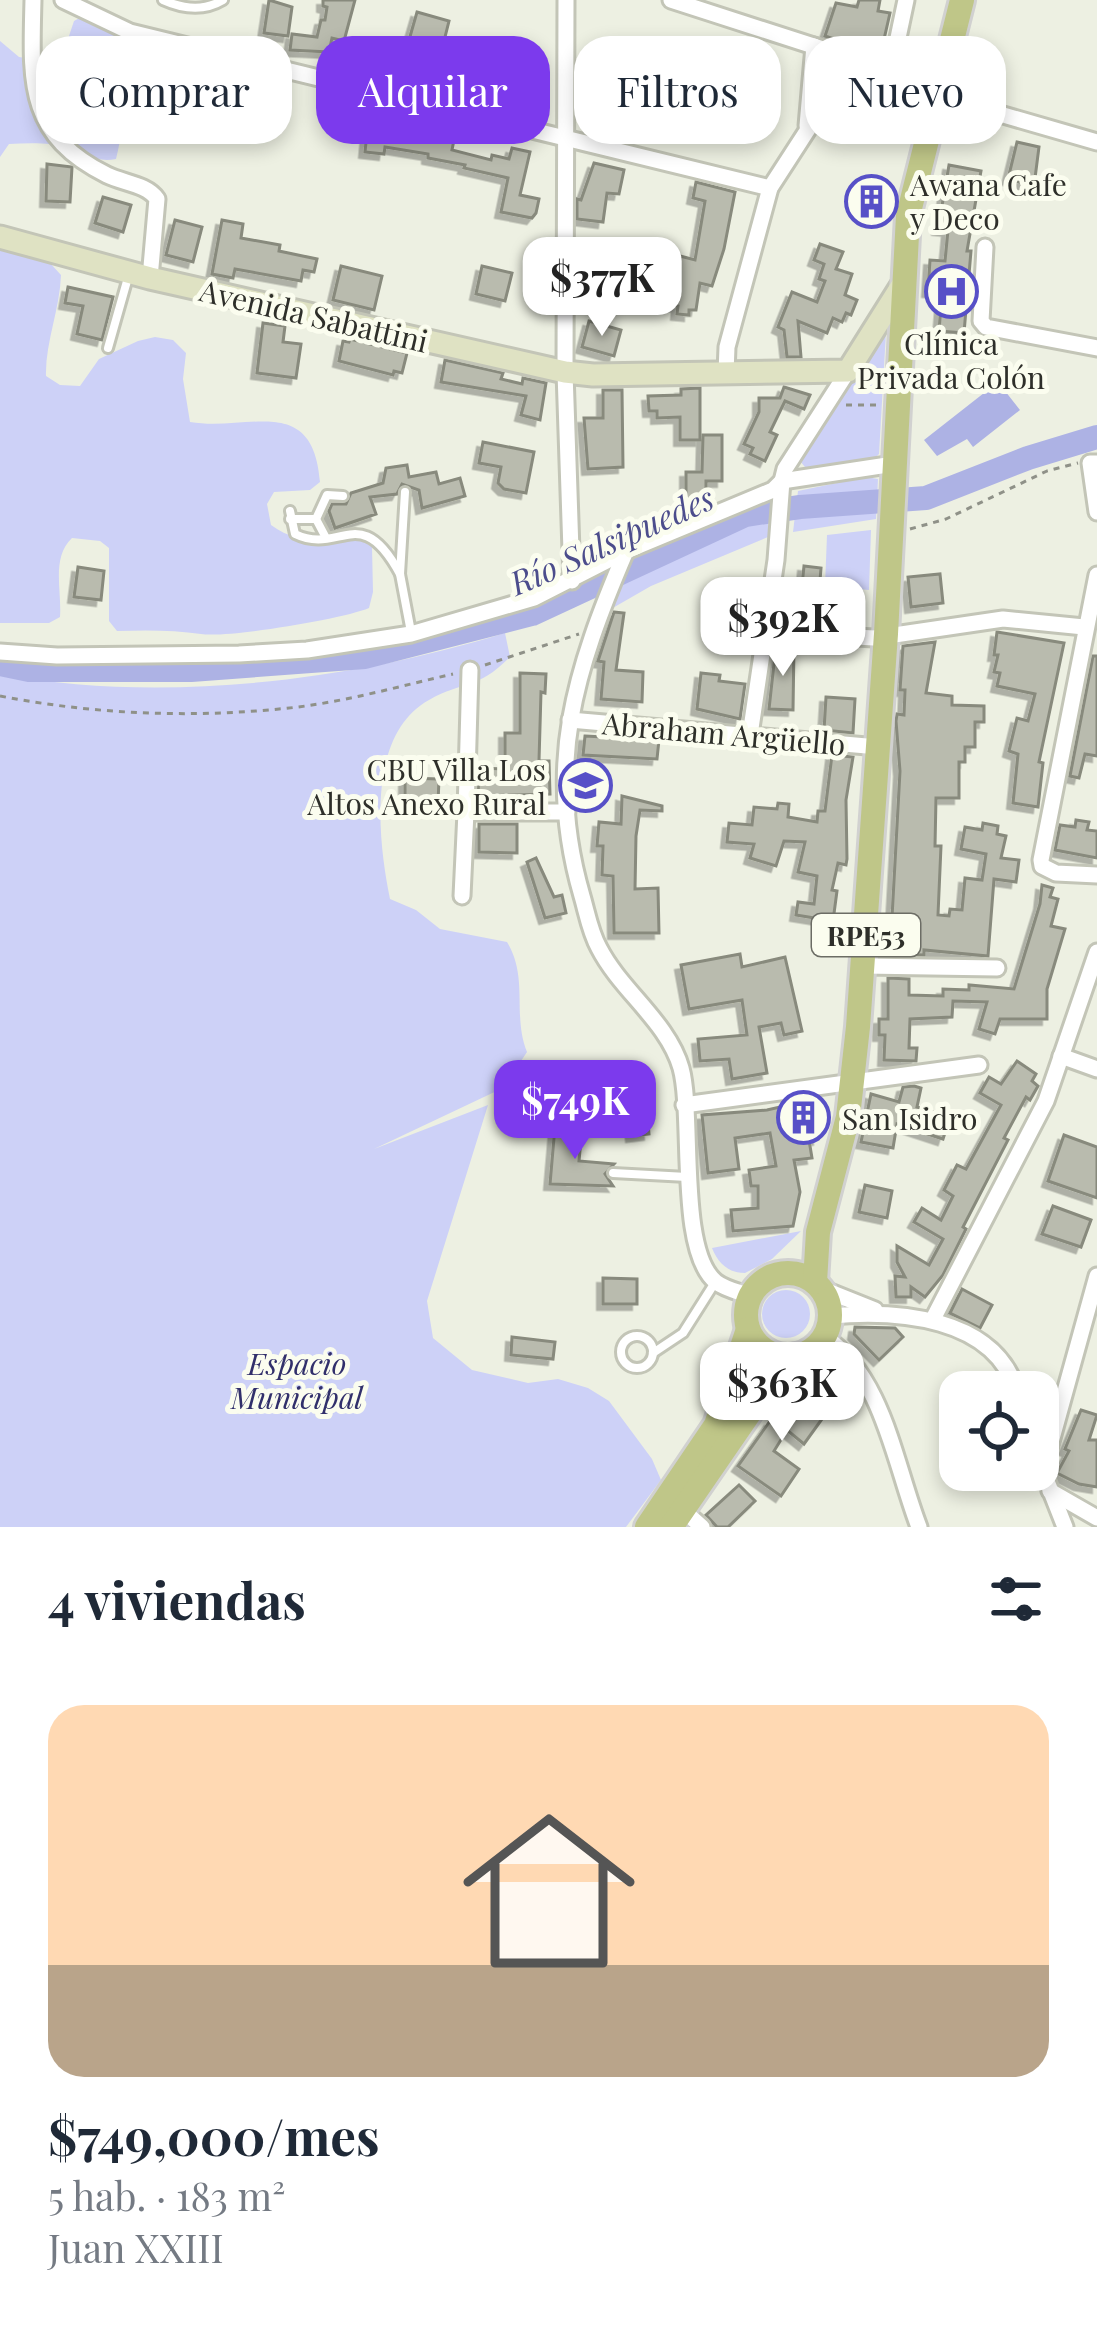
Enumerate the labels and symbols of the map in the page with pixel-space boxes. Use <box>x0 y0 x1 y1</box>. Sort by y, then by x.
place label: Awana Cafe y Deco <box>909 164 1067 238</box>
building icon: Awana Cafe y Deco <box>843 173 899 229</box>
pin: $377K <box>518 237 686 339</box>
hospital icon: Clínica Privada Colón <box>923 263 979 319</box>
street label: Avenida Sabattini <box>195 269 432 361</box>
place label: Clínica Privada Colón <box>857 323 1045 397</box>
water label: Río Salsipuedes <box>500 474 720 604</box>
pin: $392K <box>699 577 867 679</box>
street label: Abraham Argüello <box>600 702 847 764</box>
place label: CBU Villa Los Altos Anexo Rural <box>306 749 546 823</box>
school or university icon: CBU Villa Los Altos Anexo Rural <box>557 758 613 814</box>
road number: RPE53 <box>812 914 920 956</box>
pin: $749K <box>491 1060 659 1162</box>
building icon: San Isidro <box>775 1090 831 1146</box>
place label: San Isidro <box>842 1098 977 1138</box>
pin: $363K <box>698 1342 866 1444</box>
park label: Espacio Municipal <box>229 1343 365 1417</box>

